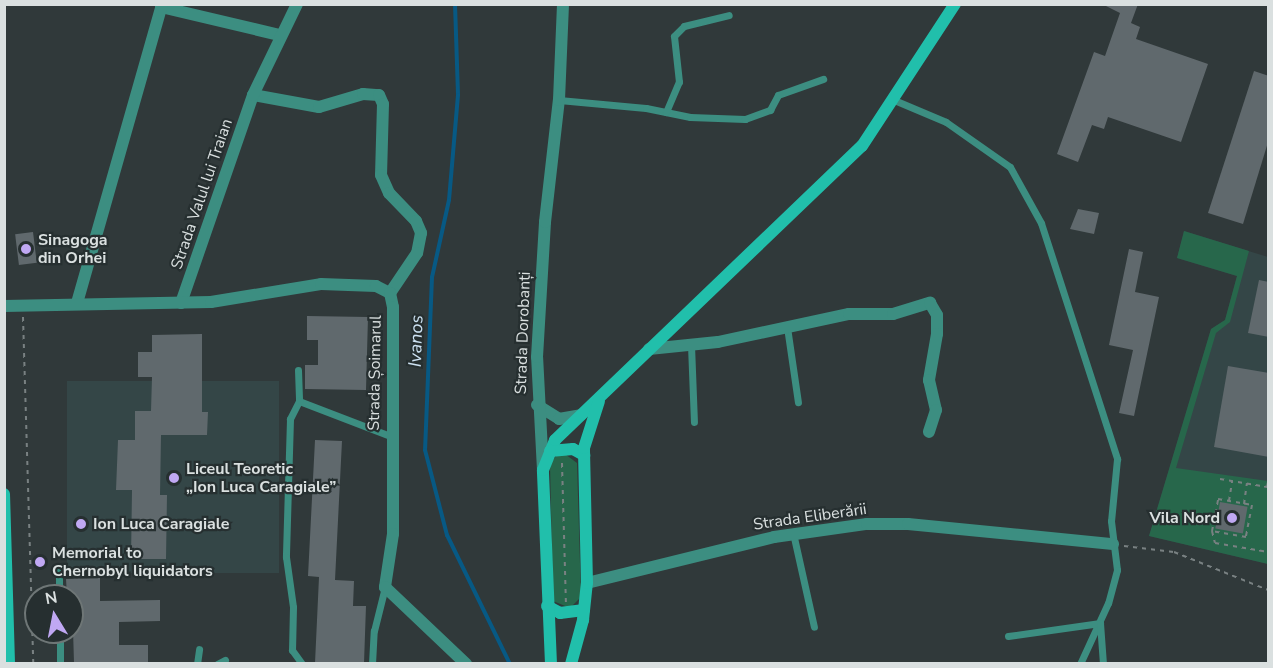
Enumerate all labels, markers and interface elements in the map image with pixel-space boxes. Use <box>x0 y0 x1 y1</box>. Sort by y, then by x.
street label: Strada Valul lui Traian <box>167 116 237 272</box>
place label: Sinagoga din Orhei <box>38 230 108 268</box>
marker: Sinagoga din Orhei <box>19 242 33 256</box>
street label: Strada Dorobanți <box>511 271 535 395</box>
street label: Strada Șoimarul <box>364 315 386 431</box>
water label: Ivanos <box>404 315 428 367</box>
place label: Liceul Teoretic „Ion Luca Caragiale” <box>186 459 336 497</box>
marker: Liceul Teoretic „Ion Luca Caragiale” <box>167 471 181 485</box>
street label: Strada Eliberării <box>752 500 868 534</box>
place label: Vila Nord <box>1149 508 1220 528</box>
marker: Vila Nord <box>1225 511 1239 525</box>
place label: Ion Luca Caragiale <box>93 514 230 534</box>
marker: Ion Luca Caragiale <box>74 517 88 531</box>
place label: Memorial to Chernobyl liquidators <box>52 543 213 581</box>
marker: Memorial to Chernobyl liquidators <box>33 555 47 569</box>
north arrow <box>24 584 84 644</box>
text: N <box>43 586 59 610</box>

